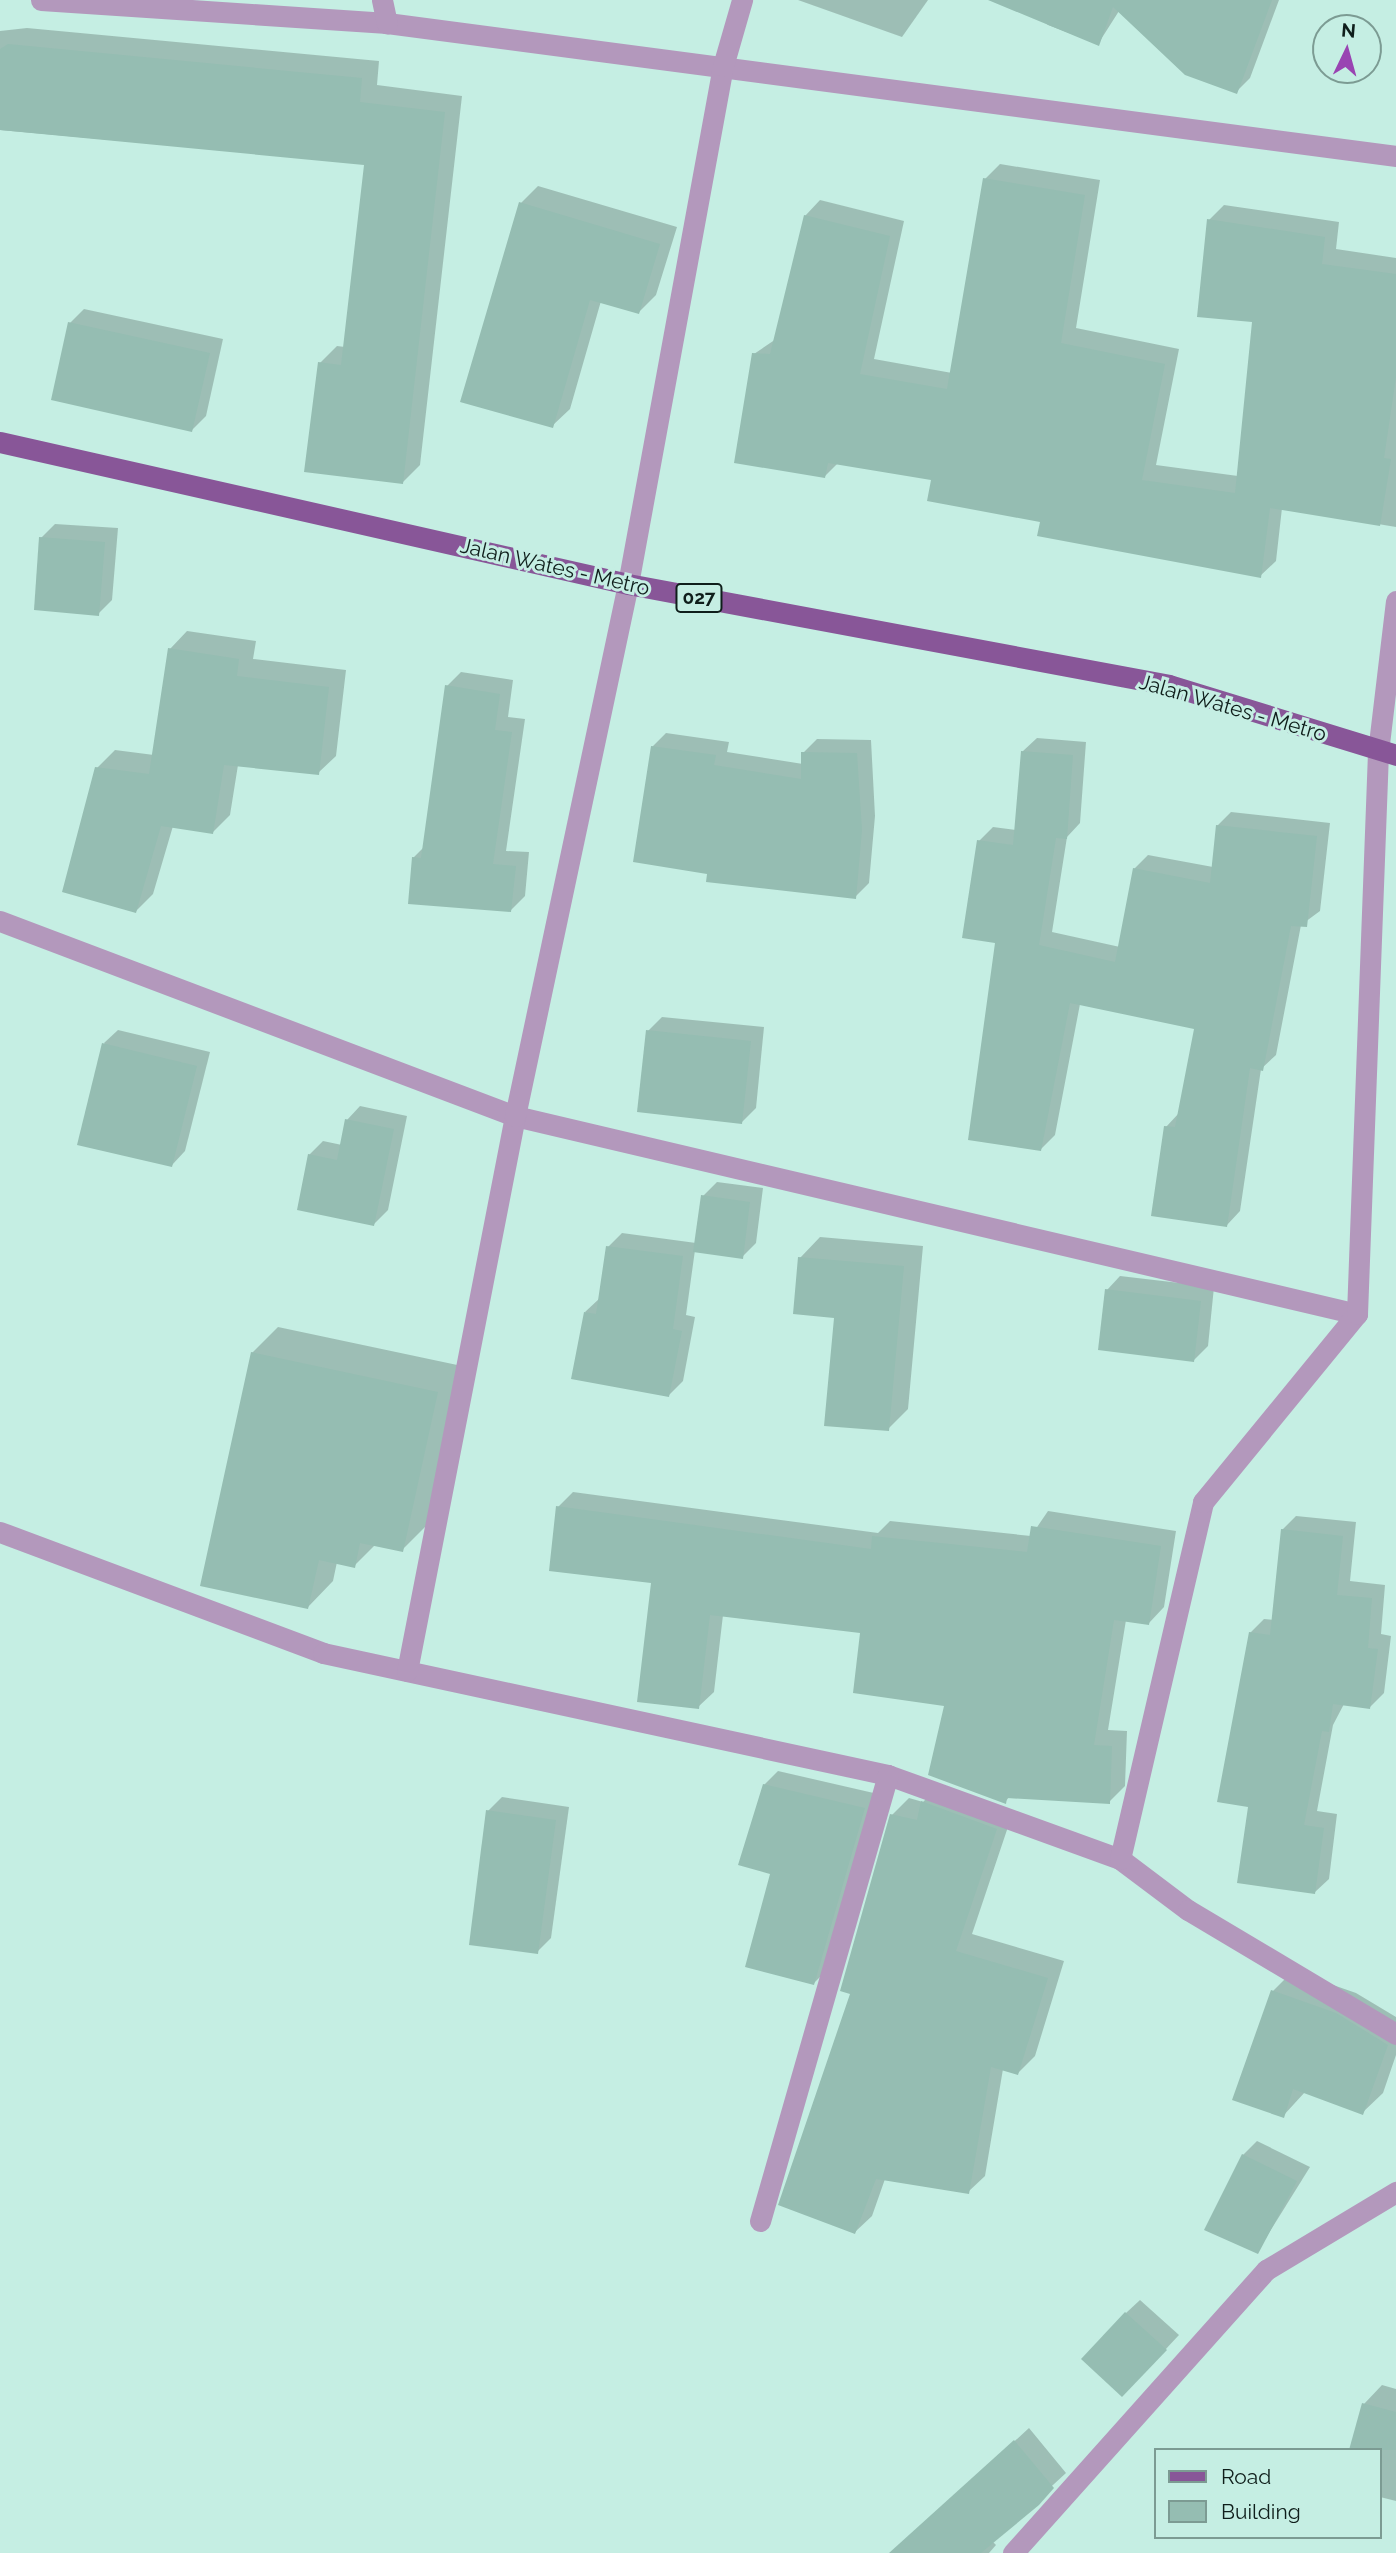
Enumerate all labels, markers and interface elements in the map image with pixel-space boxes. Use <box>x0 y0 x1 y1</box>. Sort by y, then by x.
north arrow <box>1312 14 1382 84</box>
text: N <box>1340 18 1357 42</box>
street label: Jalan Wates - Metro <box>458 533 652 601</box>
road number: 027 <box>674 582 724 614</box>
street label: Jalan Wates - Metro <box>1136 669 1330 747</box>
legend <box>1154 2448 1382 2539</box>
text: Road <box>1221 2464 1271 2489</box>
text: Building <box>1221 2499 1301 2524</box>

